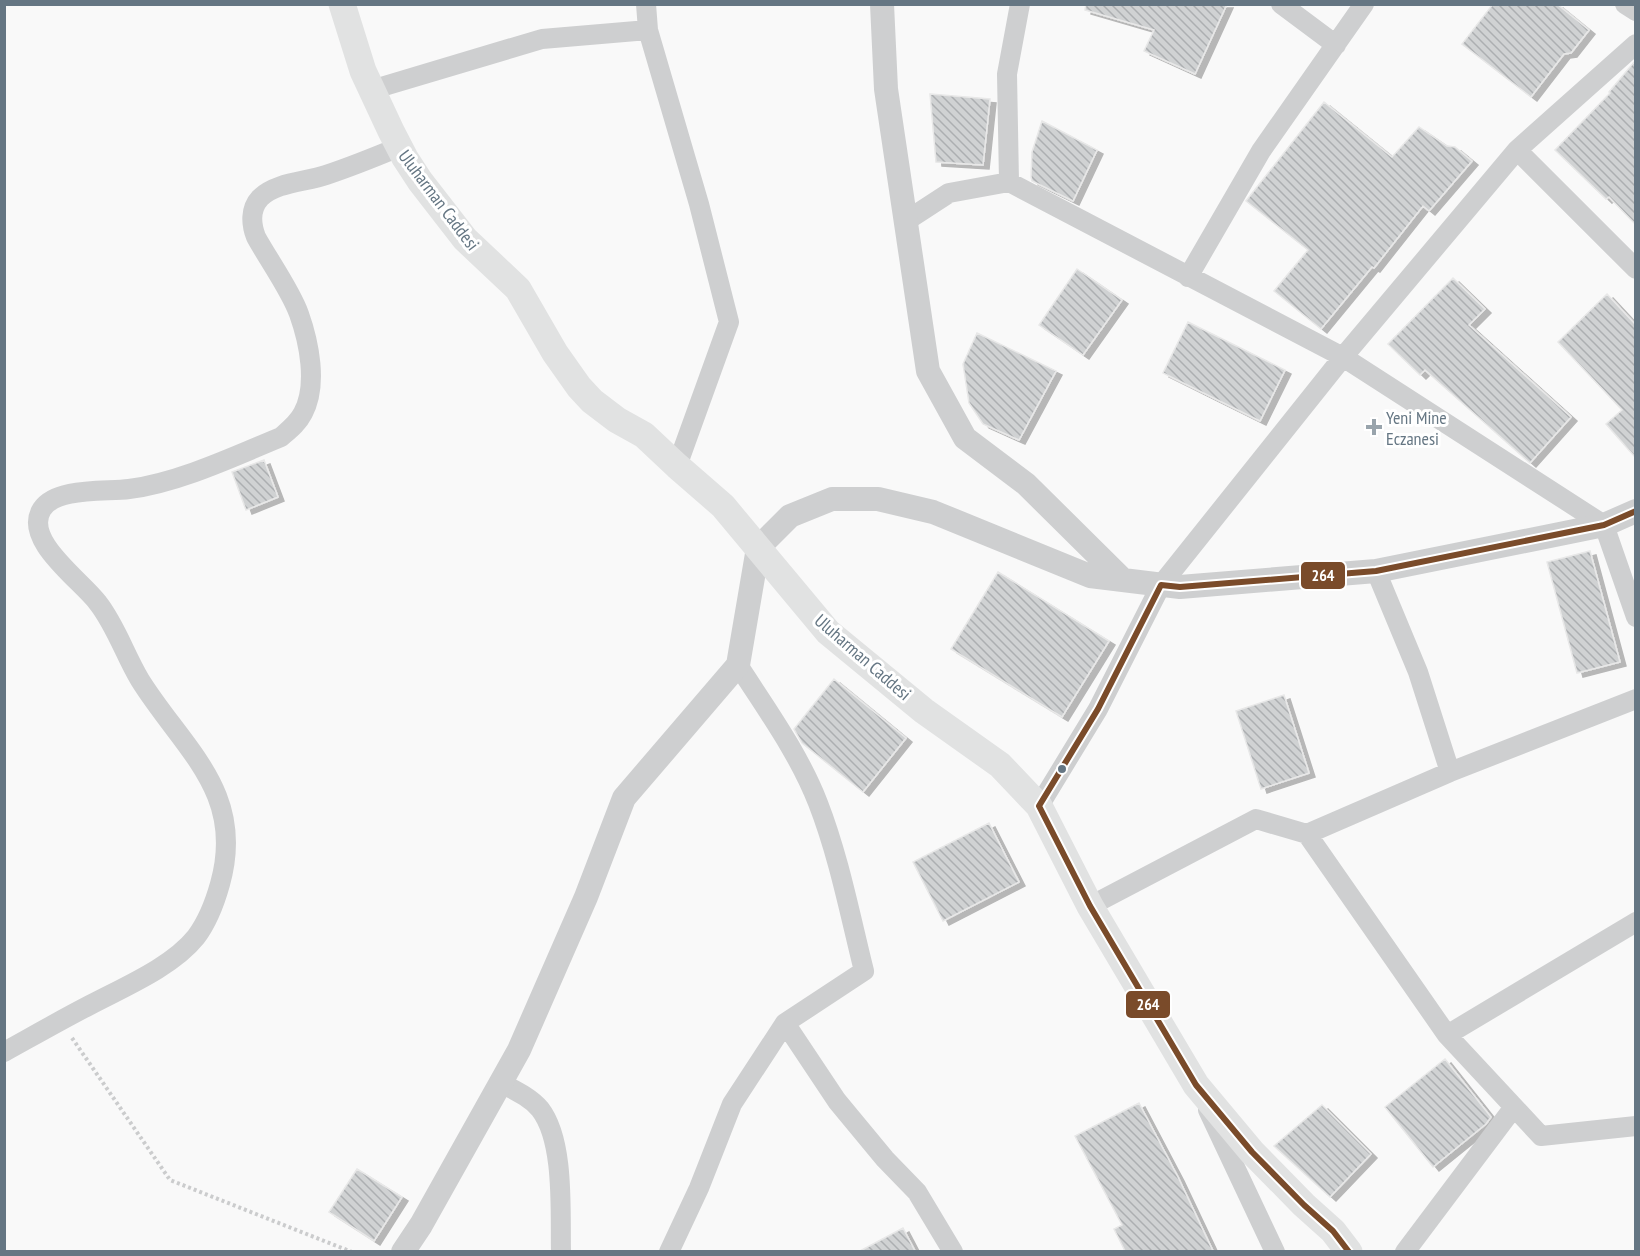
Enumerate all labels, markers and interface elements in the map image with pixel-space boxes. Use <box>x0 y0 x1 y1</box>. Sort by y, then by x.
street label: Uluharman Caddesi <box>394 145 484 255</box>
place label: Yeni Mine Eczanesi <box>1386 406 1447 450</box>
marker: Yeni Mine Eczanesi <box>1367 420 1381 434</box>
line badge: 264 <box>1300 561 1346 590</box>
text: 264 <box>1312 565 1335 585</box>
street label: Uluharman Caddesi <box>810 609 916 705</box>
unlabelled marker <box>1056 763 1068 775</box>
line badge: 264 <box>1125 990 1171 1019</box>
text: 264 <box>1137 994 1160 1014</box>

